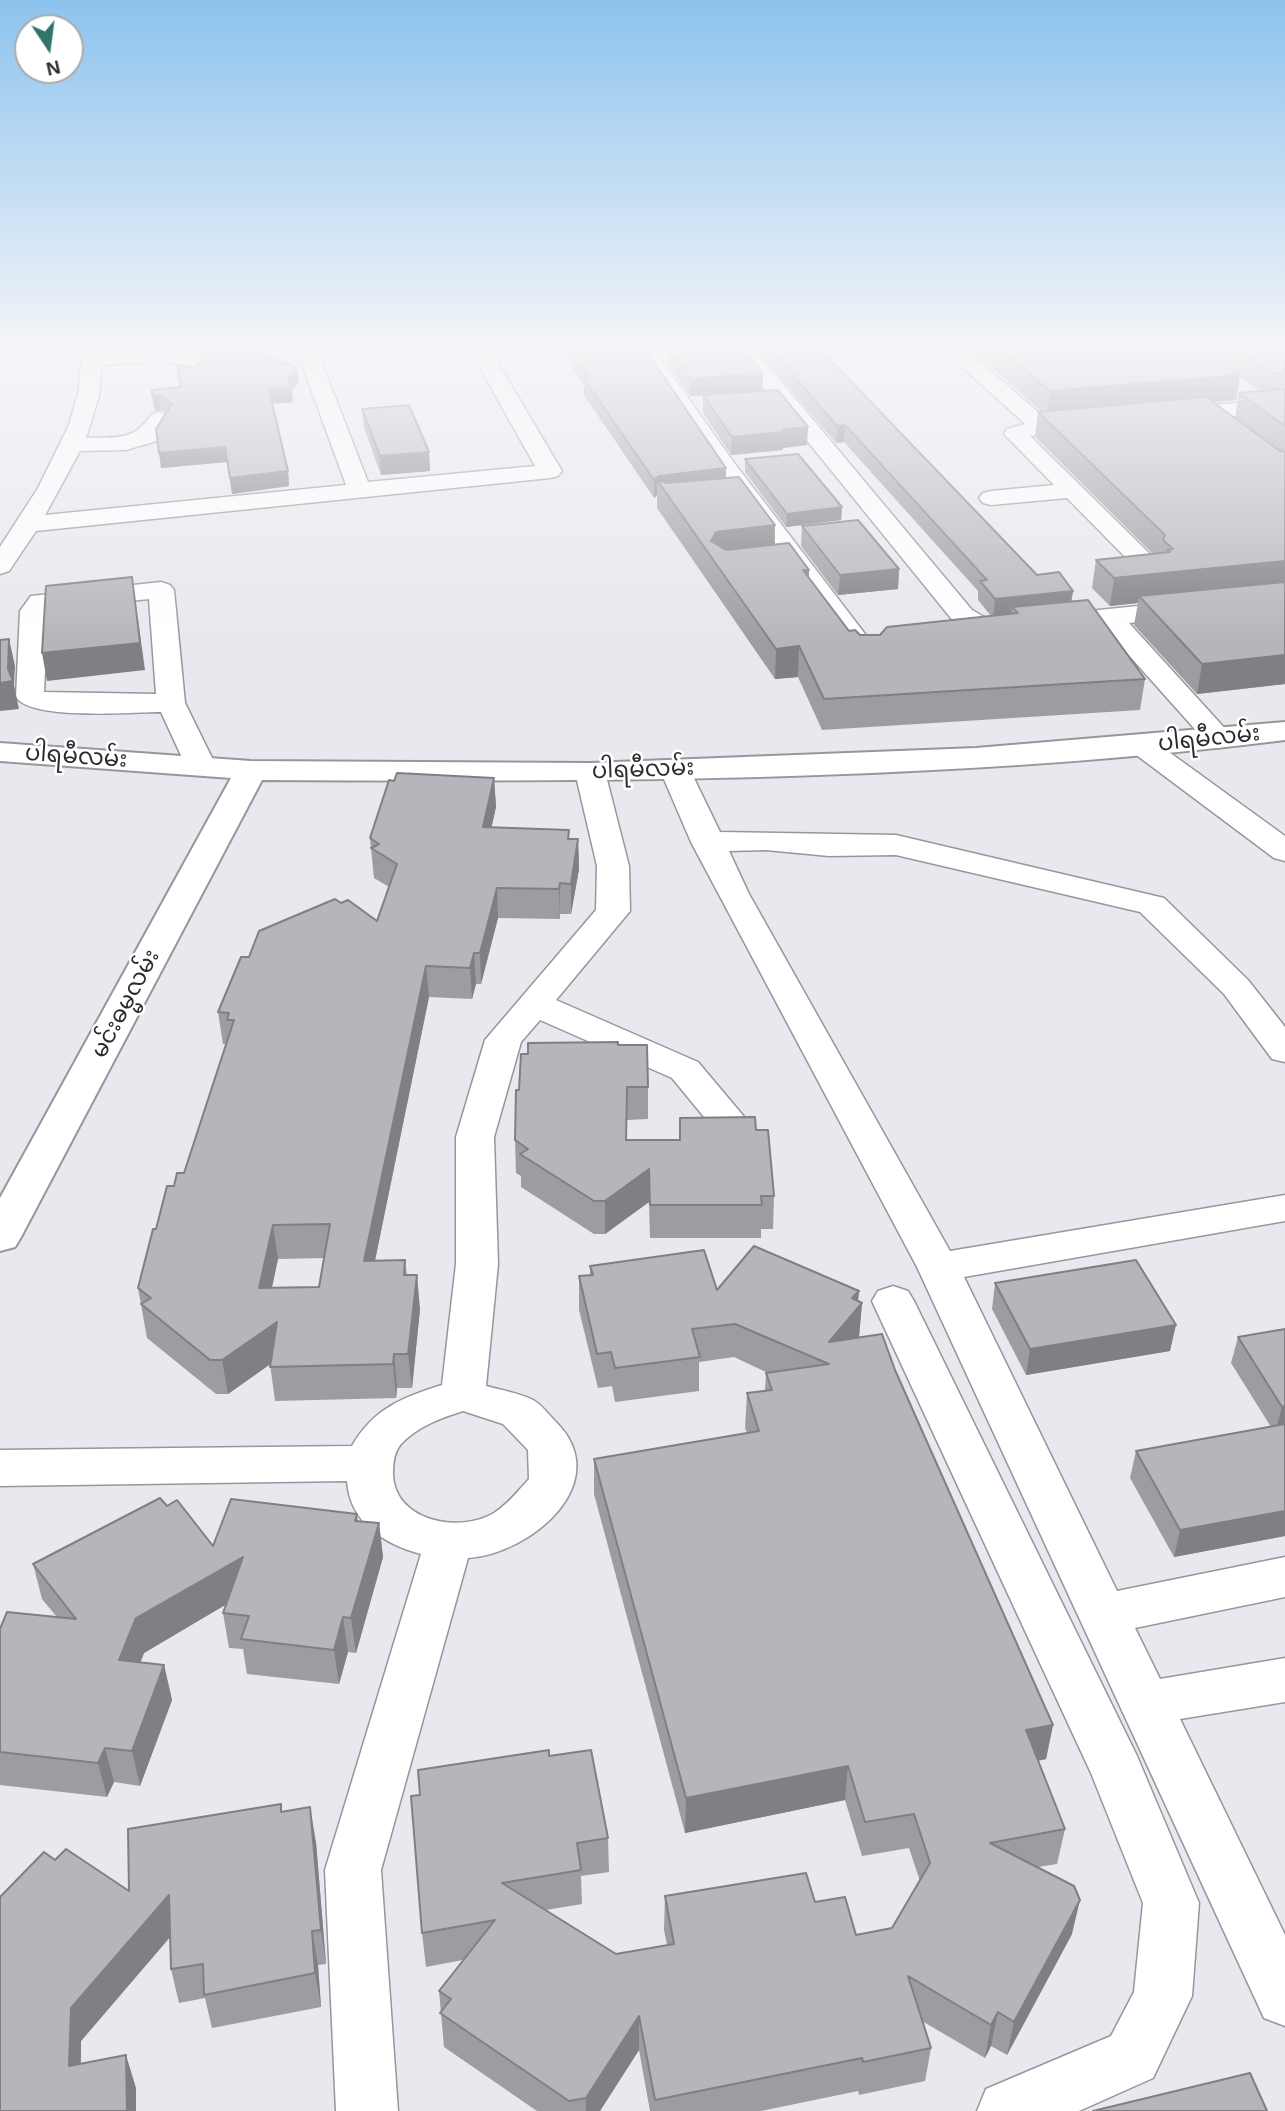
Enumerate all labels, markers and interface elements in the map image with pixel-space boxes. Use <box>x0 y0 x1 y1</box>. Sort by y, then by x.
north arrow <box>14 14 84 84</box>
text: N <box>44 56 62 80</box>
street label: ပါရမီလမ်း <box>1157 720 1261 758</box>
street label: ပါရမီလမ်း <box>24 740 128 774</box>
street label: ပါရမီလမ်း <box>591 754 695 786</box>
street label: မင်းဓမ္မလမ်း <box>86 945 166 1063</box>

